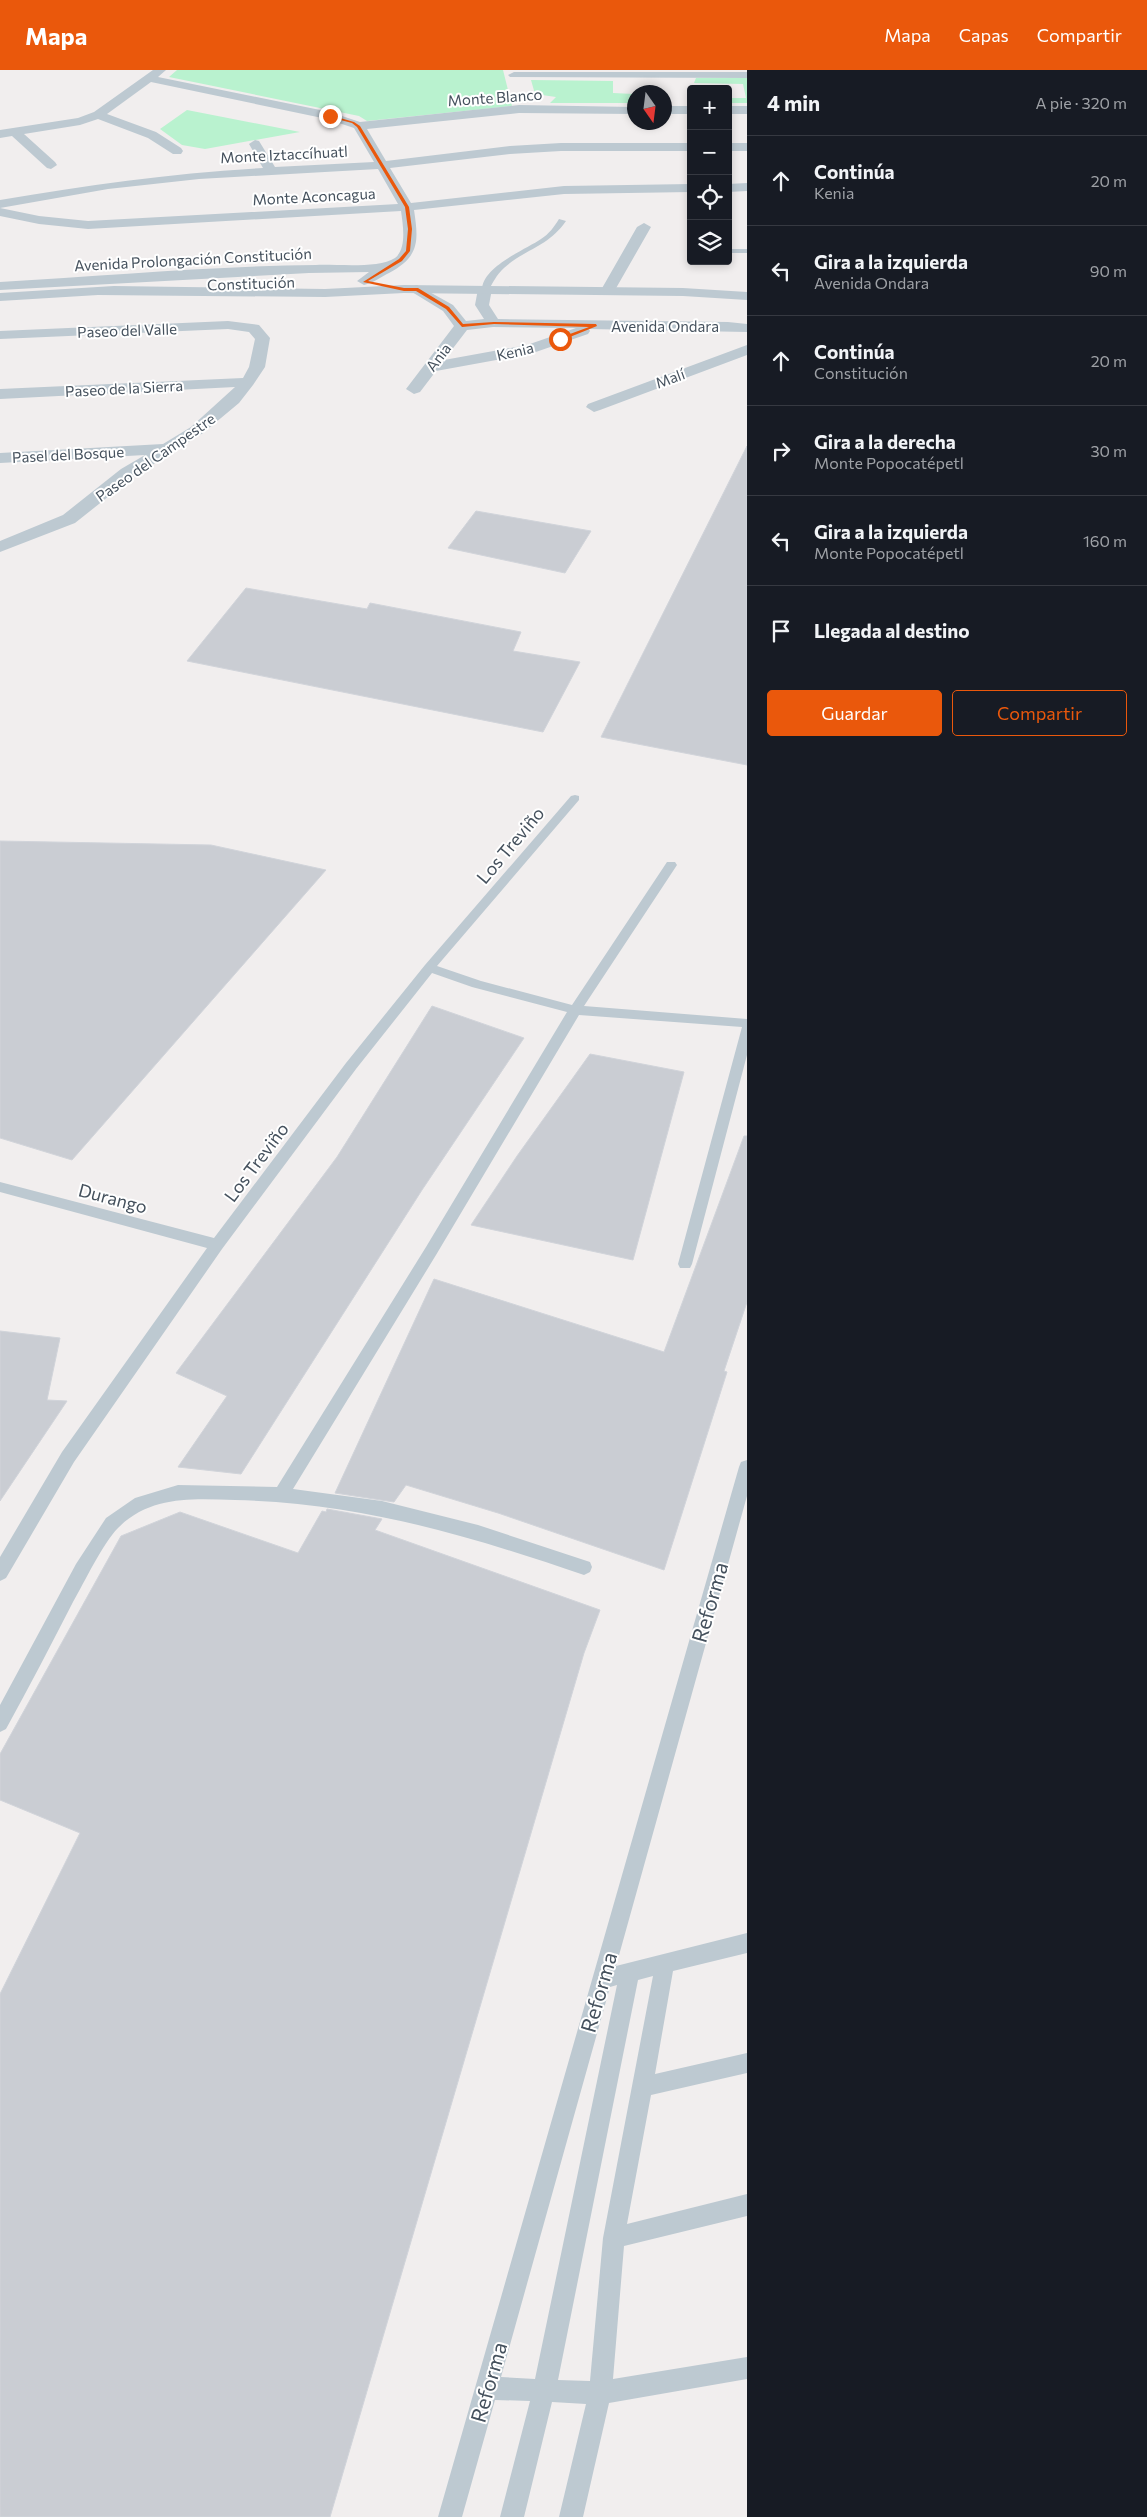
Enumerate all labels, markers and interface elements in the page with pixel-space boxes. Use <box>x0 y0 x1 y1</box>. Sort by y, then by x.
text: Mapa <box>25 21 87 50</box>
text: Mapa <box>884 24 931 46</box>
text: Capas <box>959 24 1009 46</box>
text: Compartir <box>1037 24 1122 46</box>
street label: Monte Blanco <box>447 85 543 109</box>
north arrow <box>627 85 672 130</box>
map controls <box>687 85 732 265</box>
button: + <box>687 85 732 130</box>
text: 4 min <box>767 90 820 115</box>
text: A pie · 320 m <box>1036 93 1127 112</box>
route end <box>319 105 342 128</box>
button: − <box>687 130 732 175</box>
street label: Monte Iztaccíhuatl <box>220 142 348 166</box>
text: Continúa <box>814 160 895 183</box>
icon: ahead <box>767 167 795 195</box>
text: 20 m <box>1091 171 1127 190</box>
button: locate <box>687 175 732 220</box>
text: Kenia <box>814 183 854 202</box>
street label: Monte Aconcagua <box>252 184 376 208</box>
button: layers <box>687 220 732 265</box>
street label: Avenida Prolongación Constitución <box>74 244 312 274</box>
text: Gira a la izquierda <box>814 250 968 273</box>
icon: left <box>767 257 795 285</box>
text: 90 m <box>1090 261 1127 280</box>
street label: Constitución <box>207 272 295 294</box>
text: Avenida Ondara <box>814 273 929 292</box>
street label: Avenida Ondara <box>611 317 719 335</box>
street label: Paseo del Valle <box>77 319 177 341</box>
route start <box>549 328 572 351</box>
street label: Kenia <box>495 338 535 364</box>
street label: Ania <box>422 339 454 375</box>
text: Continúa <box>814 340 895 363</box>
icon: ahead <box>767 347 795 375</box>
text: 20 m <box>1091 351 1127 370</box>
text: Constitución <box>814 363 908 382</box>
street label: Malí <box>653 364 688 392</box>
street label: Paseo de la Sierra <box>65 376 183 400</box>
street label: Paseo del Campestre <box>92 409 218 505</box>
text: Gira a la derecha <box>814 430 956 453</box>
icon: right <box>767 437 795 465</box>
text: 30 m <box>1090 441 1127 460</box>
street label: Pasel del Bosque <box>11 442 125 466</box>
text: Monte Popocatépetl <box>814 453 964 472</box>
text: Gira a la izquierda <box>814 520 968 543</box>
icon: left <box>767 527 795 555</box>
text: 160 m <box>1083 531 1127 550</box>
text: Monte Popocatépetl <box>814 543 964 562</box>
icon: arrive <box>767 617 795 645</box>
text: Llegada al destino <box>814 619 970 642</box>
button: Guardar <box>767 690 942 736</box>
button: Compartir <box>952 690 1127 736</box>
street label: Los Treviño <box>471 802 549 888</box>
street label: Los Treviño <box>219 1118 293 1206</box>
street label: Durango <box>76 1178 150 1218</box>
street label: Reforma <box>686 1559 732 1645</box>
street label: Reforma <box>575 1949 621 2035</box>
street label: Reforma <box>465 2339 511 2425</box>

